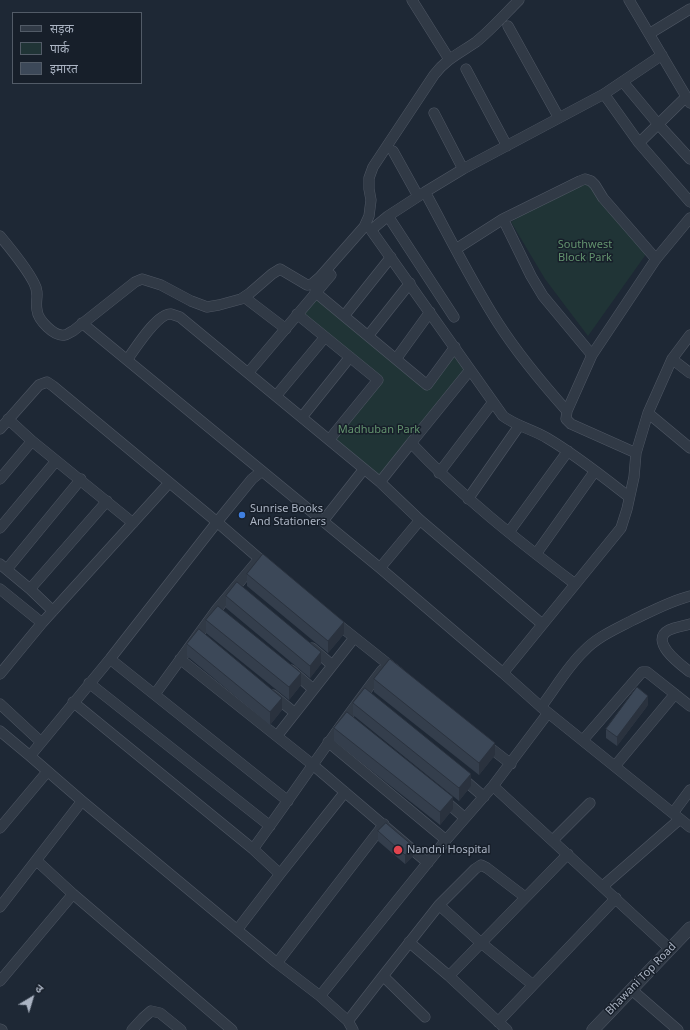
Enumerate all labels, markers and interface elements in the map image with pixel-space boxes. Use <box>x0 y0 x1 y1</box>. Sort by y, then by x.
legend <box>12 12 142 84</box>
text: सड़क <box>50 20 74 37</box>
text: पार्क <box>50 40 69 57</box>
text: इमारत <box>50 60 78 77</box>
park label: Southwest Block Park <box>558 238 612 264</box>
park label: Madhuban Park <box>338 423 420 437</box>
place label: Sunrise Books And Stationers <box>250 502 326 528</box>
marker: Sunrise Books And Stationers <box>237 510 247 520</box>
place label: Nandni Hospital <box>407 843 490 857</box>
marker: Nandni Hospital <box>392 844 404 856</box>
street label: Bhawani Top Road <box>603 940 679 1018</box>
north arrow <box>12 978 52 1018</box>
text: उ <box>33 980 47 996</box>

